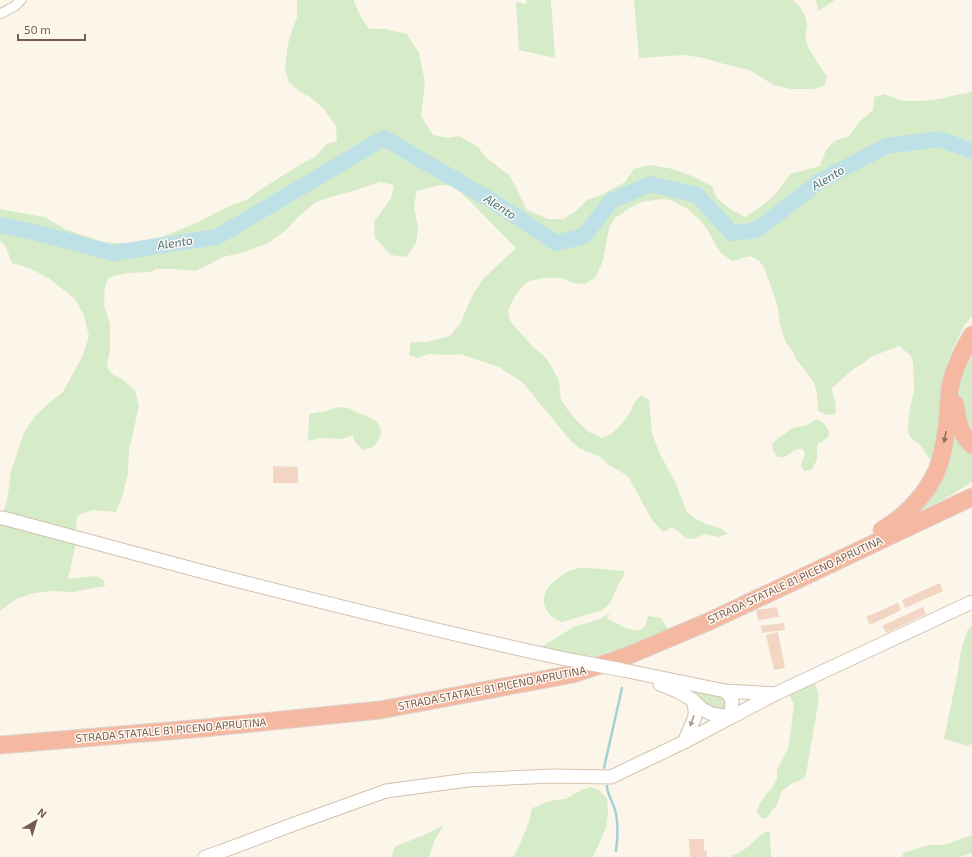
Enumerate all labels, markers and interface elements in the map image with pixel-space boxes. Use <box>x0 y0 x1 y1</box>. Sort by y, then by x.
scale bar <box>18 16 85 42</box>
text: 50 m <box>24 22 51 36</box>
water label: Alento <box>808 162 847 193</box>
water label: Alento <box>481 190 519 222</box>
water label: Alento <box>155 232 194 252</box>
one-way arrow <box>942 430 948 443</box>
street label: STRADA STATALE 81 PICENO APRUTINA <box>705 533 884 626</box>
street label: STRADA STATALE 81 PICENO APRUTINA <box>397 663 587 712</box>
street label: STRADA STATALE 81 PICENO APRUTINA <box>75 715 267 744</box>
one-way arrow <box>689 716 695 728</box>
north arrow <box>16 801 56 841</box>
text: N <box>35 805 50 820</box>

